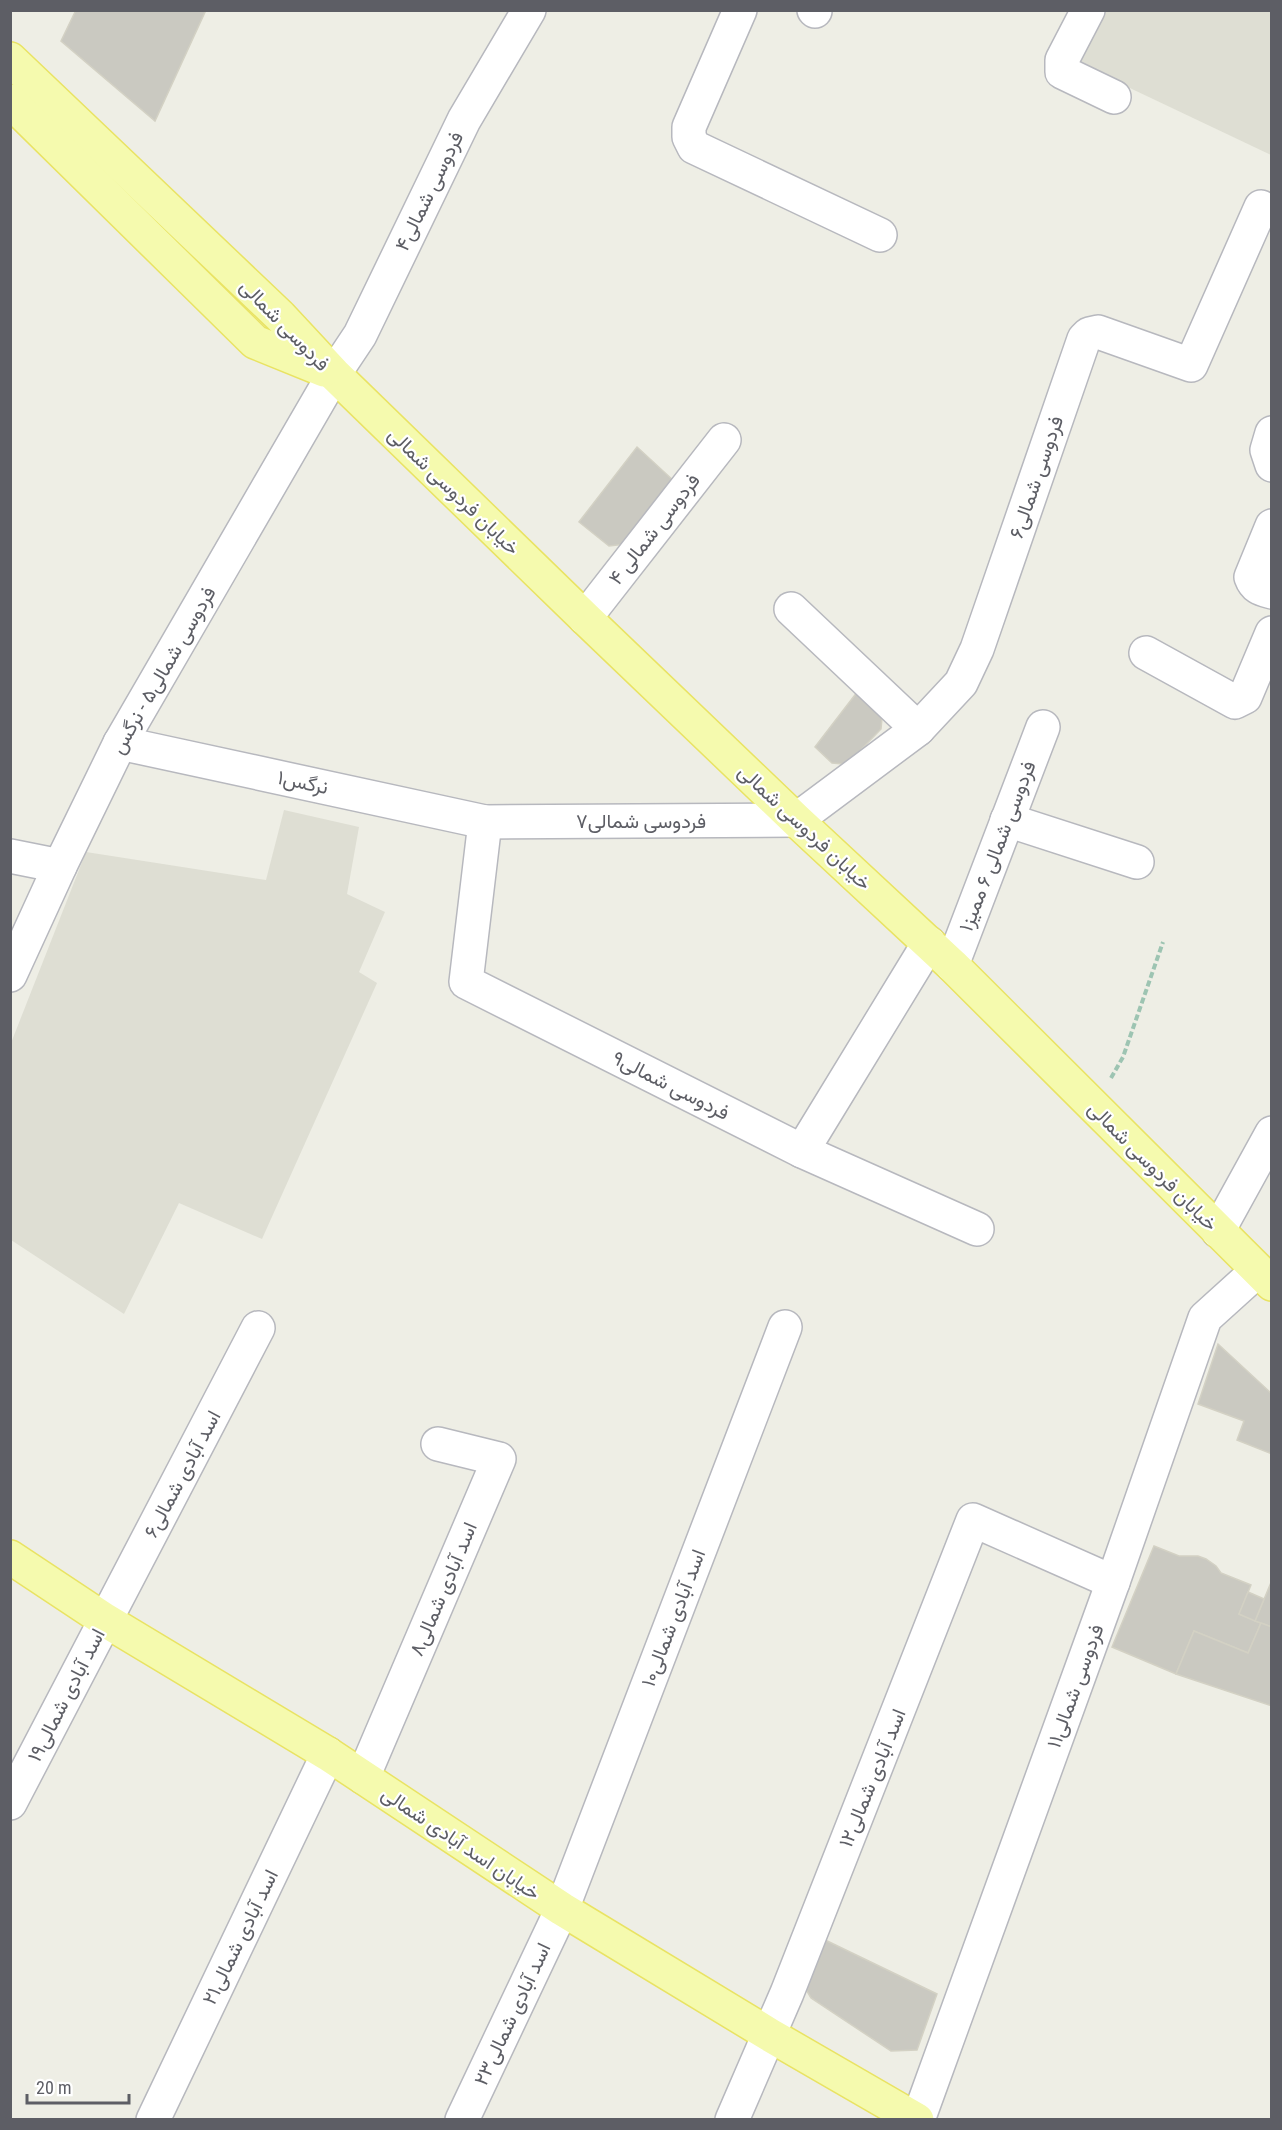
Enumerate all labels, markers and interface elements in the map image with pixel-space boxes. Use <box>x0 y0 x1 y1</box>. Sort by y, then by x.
street label: فردوسی شمالی۴ <box>390 127 469 255</box>
street label: فردوسی شمالی <box>235 274 335 377</box>
street label: فردوسی شمالی۶ <box>1004 413 1069 542</box>
street label: خیابان فردوسی شمالی <box>383 422 525 561</box>
street label: فردوسی شمالی ۴ <box>603 469 706 590</box>
street label: فردوسی شمالی۵ - نرگس <box>105 582 222 759</box>
street label: فردوسی شمالی ۶ ممیز۱ <box>953 757 1042 935</box>
street label: خیابان فردوسی شمالی <box>733 759 877 896</box>
street label: نرگس۱ <box>275 765 330 800</box>
street label: فردوسی شمالی۷ <box>576 809 706 834</box>
street label: فردوسی شمالی۹ <box>608 1045 733 1126</box>
street label: خیابان فردوسی شمالی <box>1082 1096 1223 1237</box>
street label: اسد آبادی شمالی۶ <box>138 1406 226 1542</box>
street label: اسد آبادی شمالی۸ <box>404 1519 482 1659</box>
street label: اسد آبادی شمالی۱۰ <box>636 1546 710 1690</box>
street label: فردوسی شمالی۱۱ <box>1042 1621 1109 1751</box>
street label: اسد آبادی شمالی۱۹ <box>22 1624 110 1766</box>
street label: اسد آبادی شمالی۱۲ <box>833 1705 911 1851</box>
street label: خیابان اسد آبادی شمالی <box>377 1781 545 1905</box>
street label: اسد آبادی شمالی۲۱ <box>197 1866 283 2008</box>
street label: اسد آبادی شمالی۲۳ <box>468 1939 556 2089</box>
scale bar <box>27 2067 129 2105</box>
text: 20 m <box>36 2077 71 2098</box>

